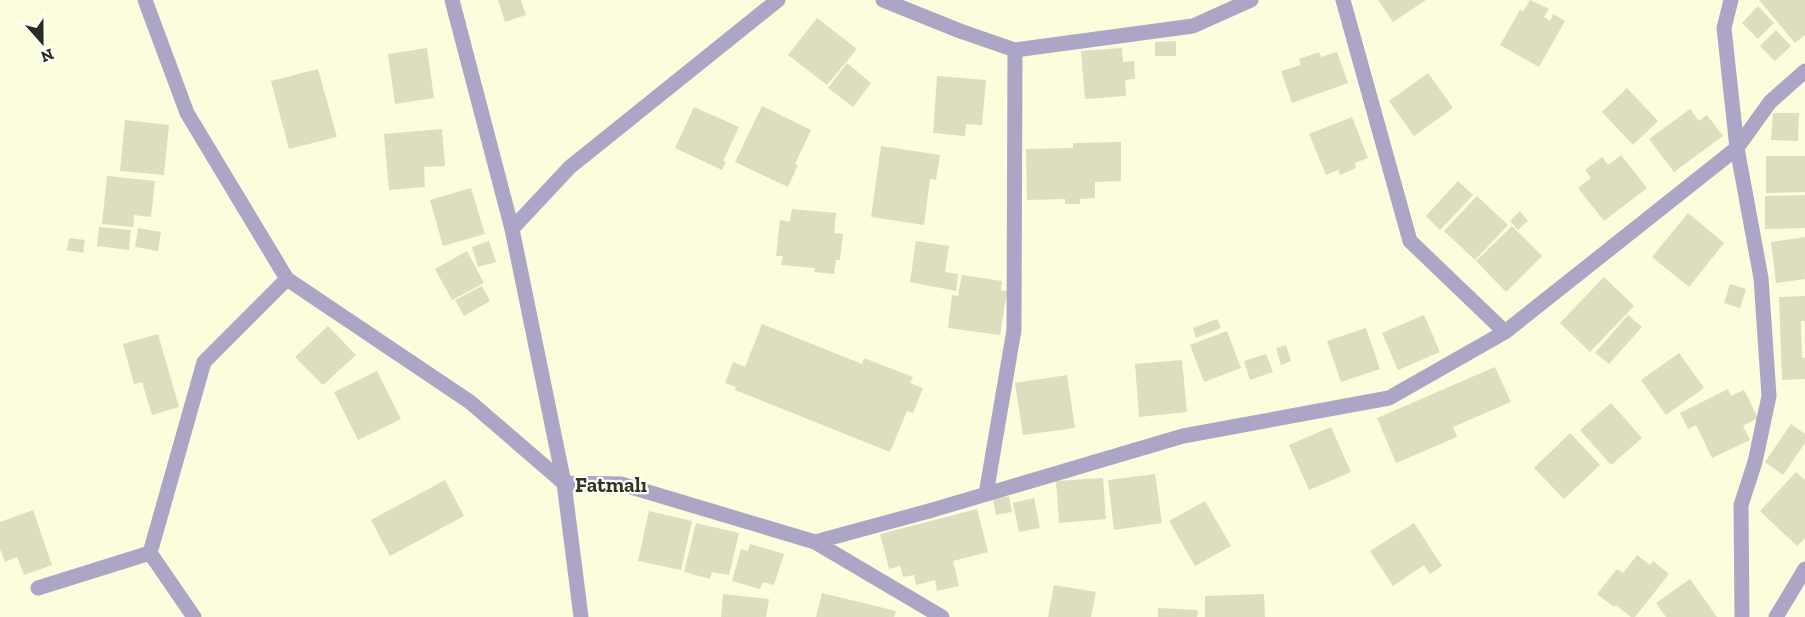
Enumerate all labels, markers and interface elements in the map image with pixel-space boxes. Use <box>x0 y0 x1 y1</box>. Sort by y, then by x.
north arrow <box>12 12 72 72</box>
text: N <box>38 44 56 67</box>
district label: Fatmalı <box>575 472 647 497</box>

